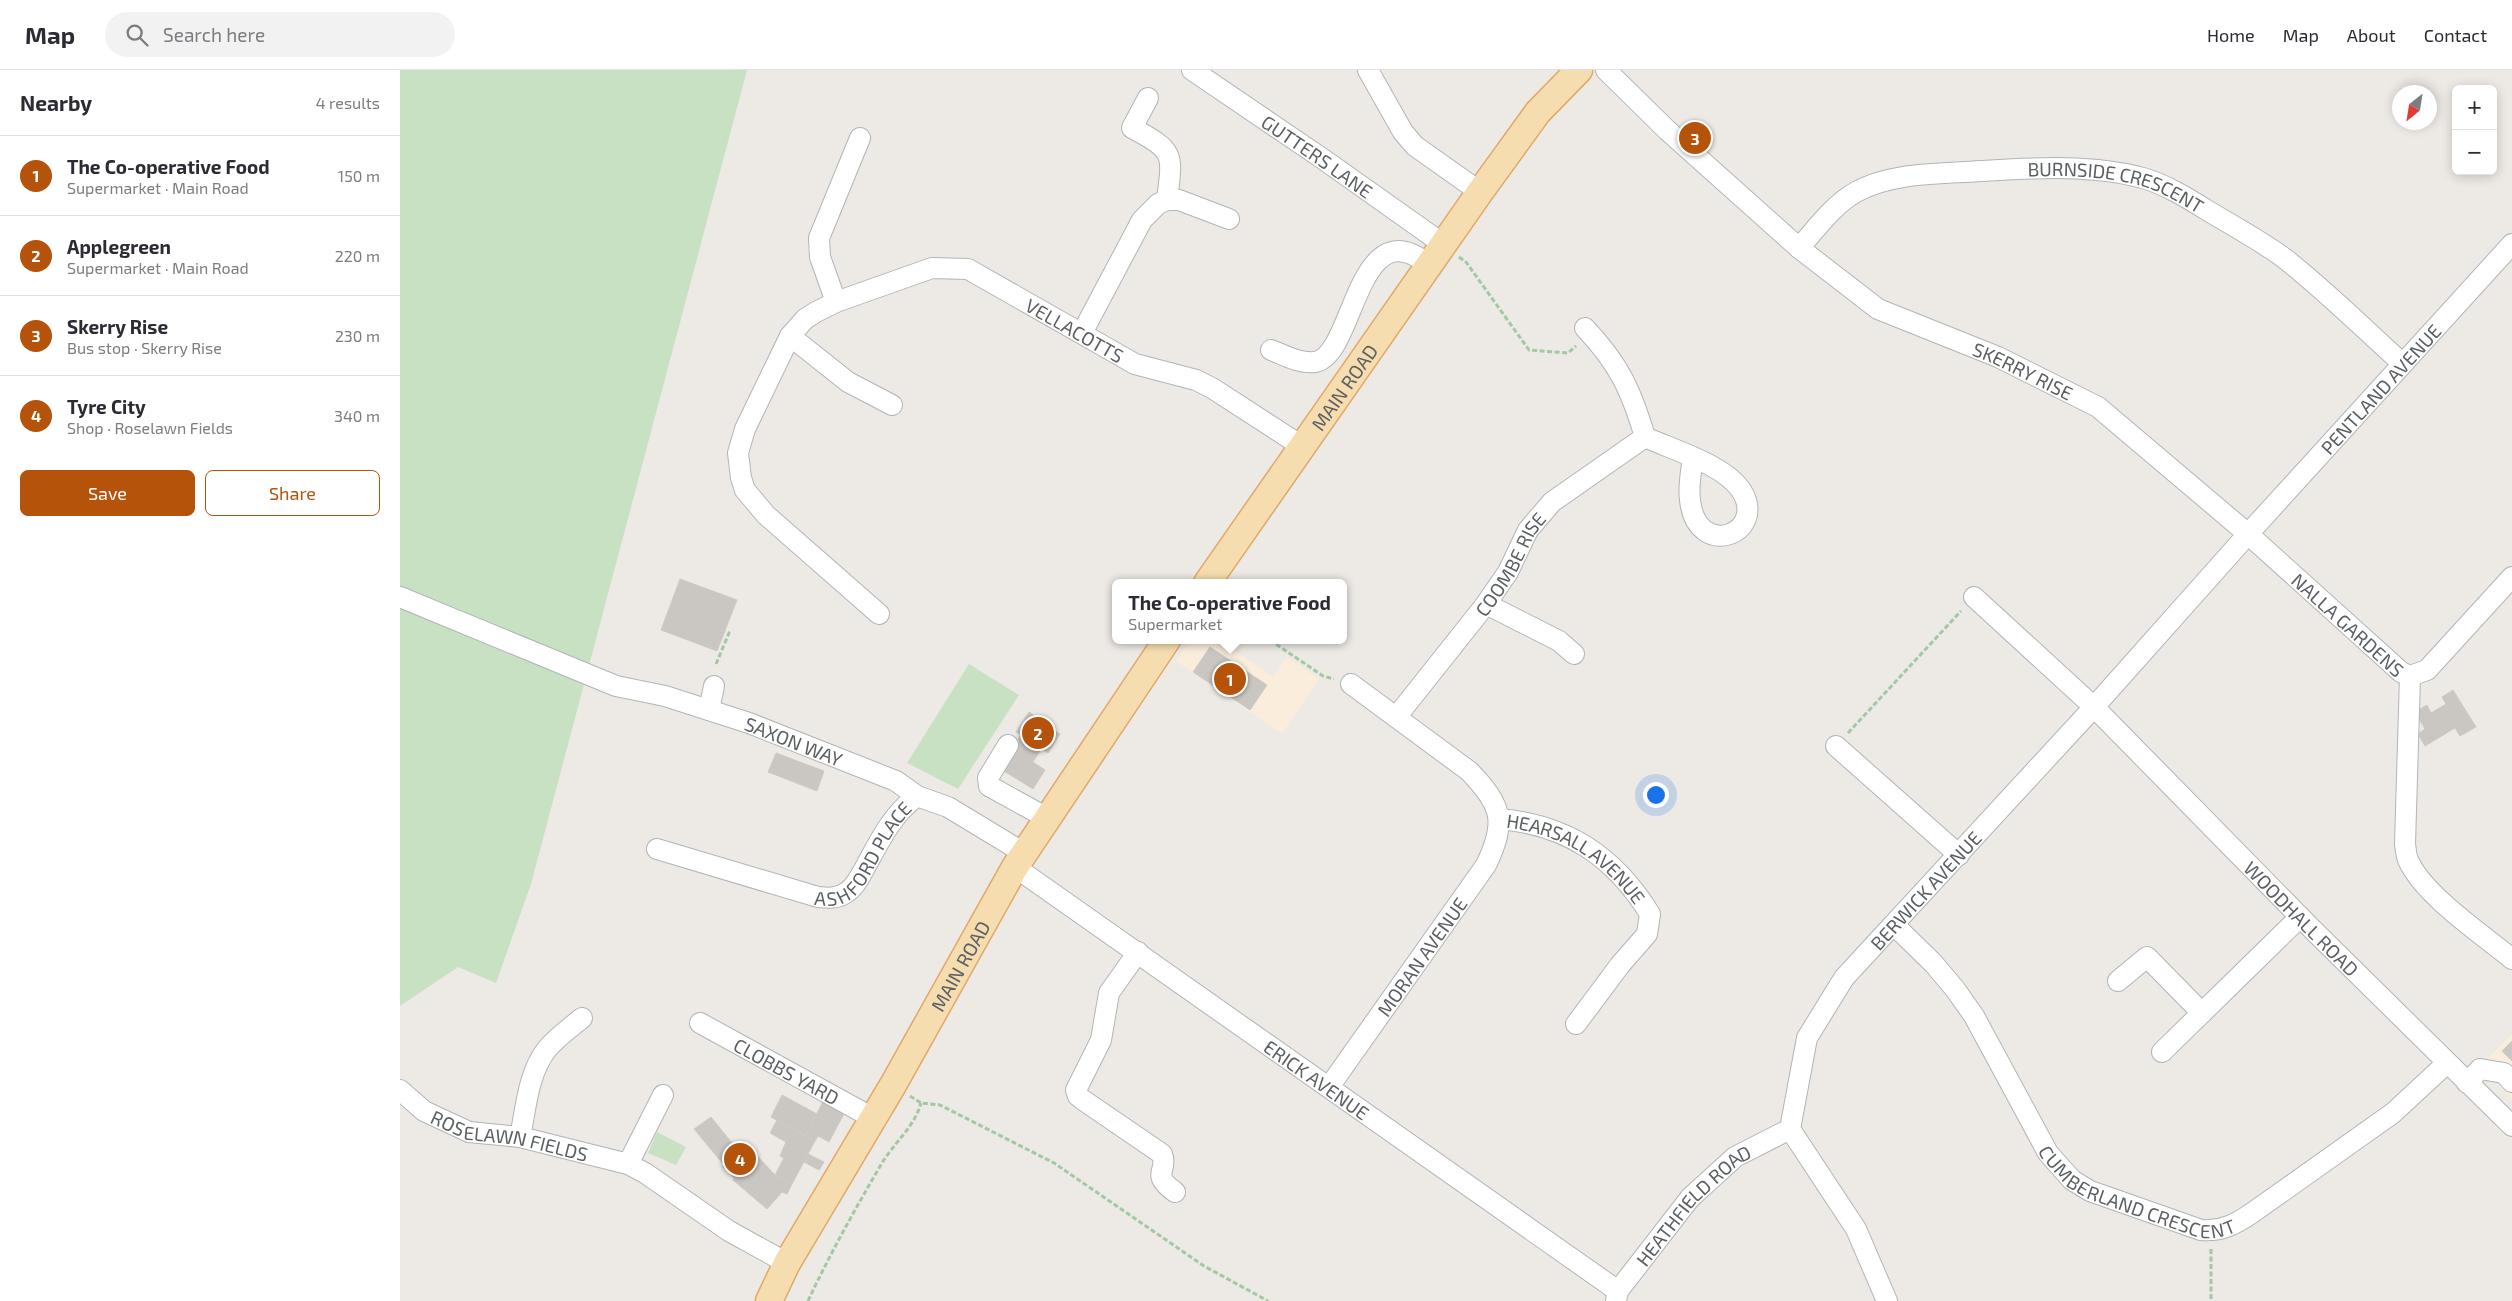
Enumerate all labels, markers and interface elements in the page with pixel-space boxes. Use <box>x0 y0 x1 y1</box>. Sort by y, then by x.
search box <box>105 12 455 57</box>
text: Map <box>25 20 75 49</box>
icon: search <box>123 21 151 49</box>
text: Search here <box>163 23 265 46</box>
text: Home <box>2207 24 2255 46</box>
text: Map <box>2283 24 2319 46</box>
text: About <box>2347 24 2396 46</box>
text: Contact <box>2424 24 2487 46</box>
north arrow <box>2392 85 2437 130</box>
map controls <box>2452 85 2497 175</box>
button: + <box>2452 85 2497 130</box>
text: Nearby <box>20 90 92 115</box>
text: 4 results <box>316 93 380 112</box>
street label: GUTTERS LANE <box>1258 109 1377 202</box>
pin: 3 <box>1679 119 1711 157</box>
button: − <box>2452 130 2497 175</box>
text: The Co-operative Food <box>67 155 270 178</box>
street label: BURNSIDE CRESCENT <box>2027 157 2208 217</box>
text: 1 <box>33 166 39 185</box>
text: 150 m <box>338 166 380 185</box>
text: Supermarket · Main Road <box>67 178 249 197</box>
text: Applegreen <box>67 235 171 258</box>
text: 2 <box>31 246 41 265</box>
text: 220 m <box>335 246 380 265</box>
text: Supermarket · Main Road <box>67 258 249 277</box>
street label: VELLACOTTS <box>1022 293 1128 367</box>
text: Skerry Rise <box>67 315 168 338</box>
street label: PENTLAND AVENUE <box>2315 319 2445 459</box>
text: 3 <box>31 326 41 345</box>
text: 230 m <box>335 326 380 345</box>
street label: SKERRY RISE <box>1970 337 2077 404</box>
text: Bus stop · Skerry Rise <box>67 338 222 357</box>
street label: MAIN ROAD <box>1306 339 1382 435</box>
text: Tyre City <box>67 395 146 418</box>
text: 4 <box>31 406 41 425</box>
text: 340 m <box>334 406 380 425</box>
text: Shop · Roselawn Fields <box>67 418 233 437</box>
button: Save <box>20 470 195 516</box>
button: Share <box>205 470 380 516</box>
street label: COOMBE RISE <box>1470 507 1550 620</box>
street label: NALLA GARDENS <box>2287 568 2409 681</box>
popup <box>1112 579 1347 644</box>
text: The Co-operative Food <box>1128 591 1331 614</box>
text: Supermarket <box>1128 614 1222 633</box>
pin: 1 <box>1214 660 1246 698</box>
street label: SAXON WAY <box>742 711 846 770</box>
pin: 2 <box>1022 714 1054 752</box>
your location <box>1643 782 1669 808</box>
street label: ASHFORD PLACE <box>813 796 915 909</box>
street label: HEARSALL AVENUE <box>1505 808 1651 908</box>
street label: BERWICK AVENUE <box>1865 826 1985 954</box>
street label: WOODHALL ROAD <box>2240 856 2364 980</box>
street label: MORAN AVENUE <box>1372 892 1471 1020</box>
street label: MAIN ROAD <box>925 916 994 1015</box>
street label: CLOBBS YARD <box>730 1032 844 1109</box>
street label: ERICK AVENUE <box>1260 1034 1374 1124</box>
street label: ROSELAWN FIELDS <box>428 1105 591 1165</box>
pin: 4 <box>724 1140 756 1178</box>
street label: HEATHFIELD ROAD <box>1630 1140 1754 1270</box>
street label: CUMBERLAND CRESCENT <box>2034 1141 2238 1242</box>

